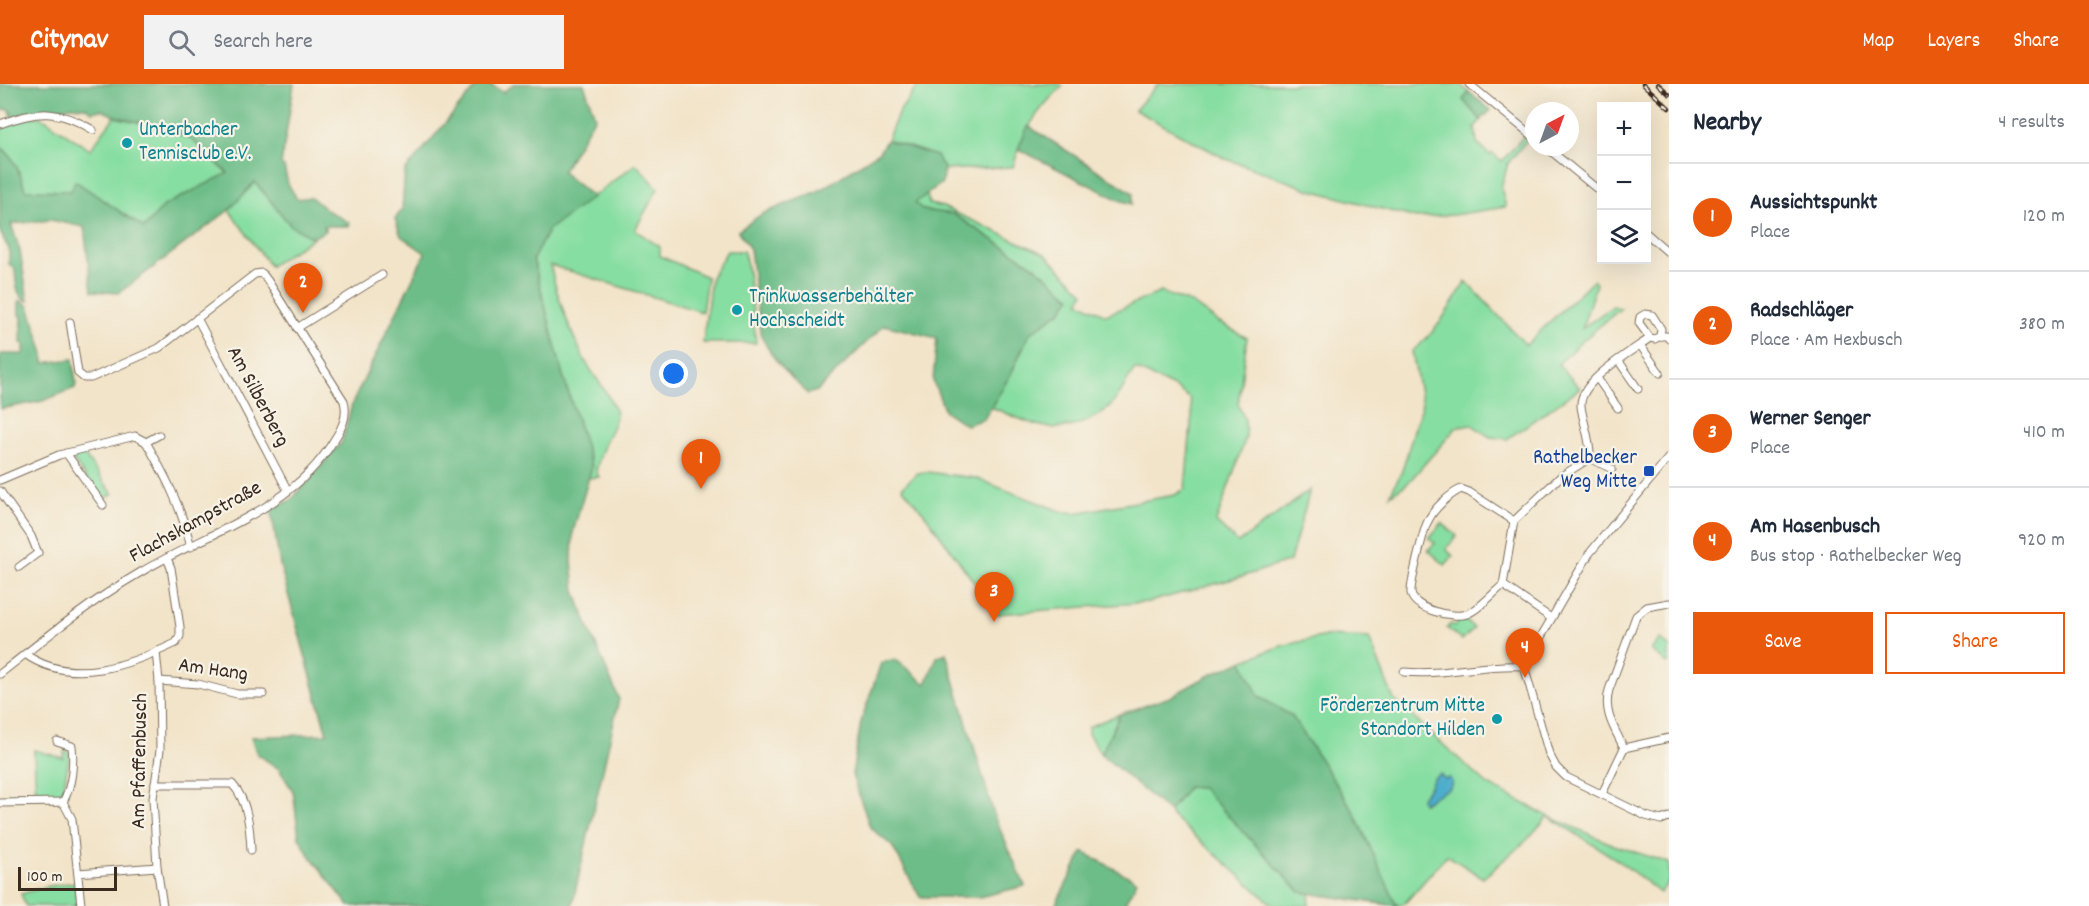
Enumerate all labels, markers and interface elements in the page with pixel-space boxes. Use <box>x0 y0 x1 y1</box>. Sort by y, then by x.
search box <box>144 15 564 69</box>
text: Citynav <box>30 22 108 62</box>
icon: search <box>165 26 198 59</box>
text: Search here <box>213 27 313 58</box>
text: Map <box>1863 27 1894 57</box>
text: Layers <box>1927 27 1980 57</box>
text: Share <box>2013 27 2059 57</box>
north arrow <box>1525 102 1579 156</box>
map controls <box>1597 102 1651 264</box>
button: + <box>1597 102 1651 156</box>
text: Nearby <box>1693 105 1761 142</box>
text: 4 results <box>1998 109 2065 137</box>
place label: Unterbacher Tennisclub e.V. <box>139 116 251 170</box>
marker: Unterbacher Tennisclub e.V. <box>120 136 134 150</box>
button: − <box>1597 156 1651 210</box>
text: Aussichtspunkt <box>1750 188 1877 219</box>
text: 1 <box>1710 203 1715 231</box>
text: 120 m <box>2023 203 2065 231</box>
button: layers <box>1597 210 1651 264</box>
text: Place <box>1750 219 1790 247</box>
pin: 2 <box>284 264 322 313</box>
place label: Trinkwasserbehälter Hochscheidt <box>749 283 914 337</box>
text: Radschläger <box>1750 296 1853 327</box>
marker: Trinkwasserbehälter Hochscheidt <box>730 303 744 317</box>
text: 2 <box>1708 311 1717 339</box>
text: 380 m <box>2019 311 2065 339</box>
text: Place · Am Hexbusch <box>1750 327 1902 355</box>
street label: Am Silberberg <box>218 341 296 453</box>
your location <box>659 359 688 388</box>
text: Werner Senger <box>1750 404 1871 435</box>
text: 3 <box>1708 419 1717 447</box>
text: 410 m <box>2023 419 2065 447</box>
text: Place <box>1750 435 1790 463</box>
pin: 1 <box>682 440 720 489</box>
place label: Rathelbecker Weg Mitte <box>1533 444 1637 498</box>
marker: Rathelbecker Weg Mitte <box>1642 464 1656 478</box>
street label: Flachskampstraße <box>124 474 268 572</box>
text: Am Hasenbusch <box>1750 512 1880 543</box>
text: 4 <box>1708 527 1717 555</box>
text: 920 m <box>2018 527 2065 555</box>
text: Bus stop · Rathelbecker Weg <box>1750 543 1962 571</box>
pin: 3 <box>974 572 1014 622</box>
button: Save <box>1693 612 1873 674</box>
button: Share <box>1885 612 2065 674</box>
pin: 4 <box>1506 628 1544 678</box>
street label: Am Hang <box>176 651 250 691</box>
place label: Förderzentrum Mitte Standort Hilden <box>1320 692 1485 746</box>
street label: Am Pfaffenbusch <box>125 693 157 829</box>
marker: Förderzentrum Mitte Standort Hilden <box>1490 712 1504 726</box>
scale bar <box>18 864 117 892</box>
text: 100 m <box>27 866 63 889</box>

